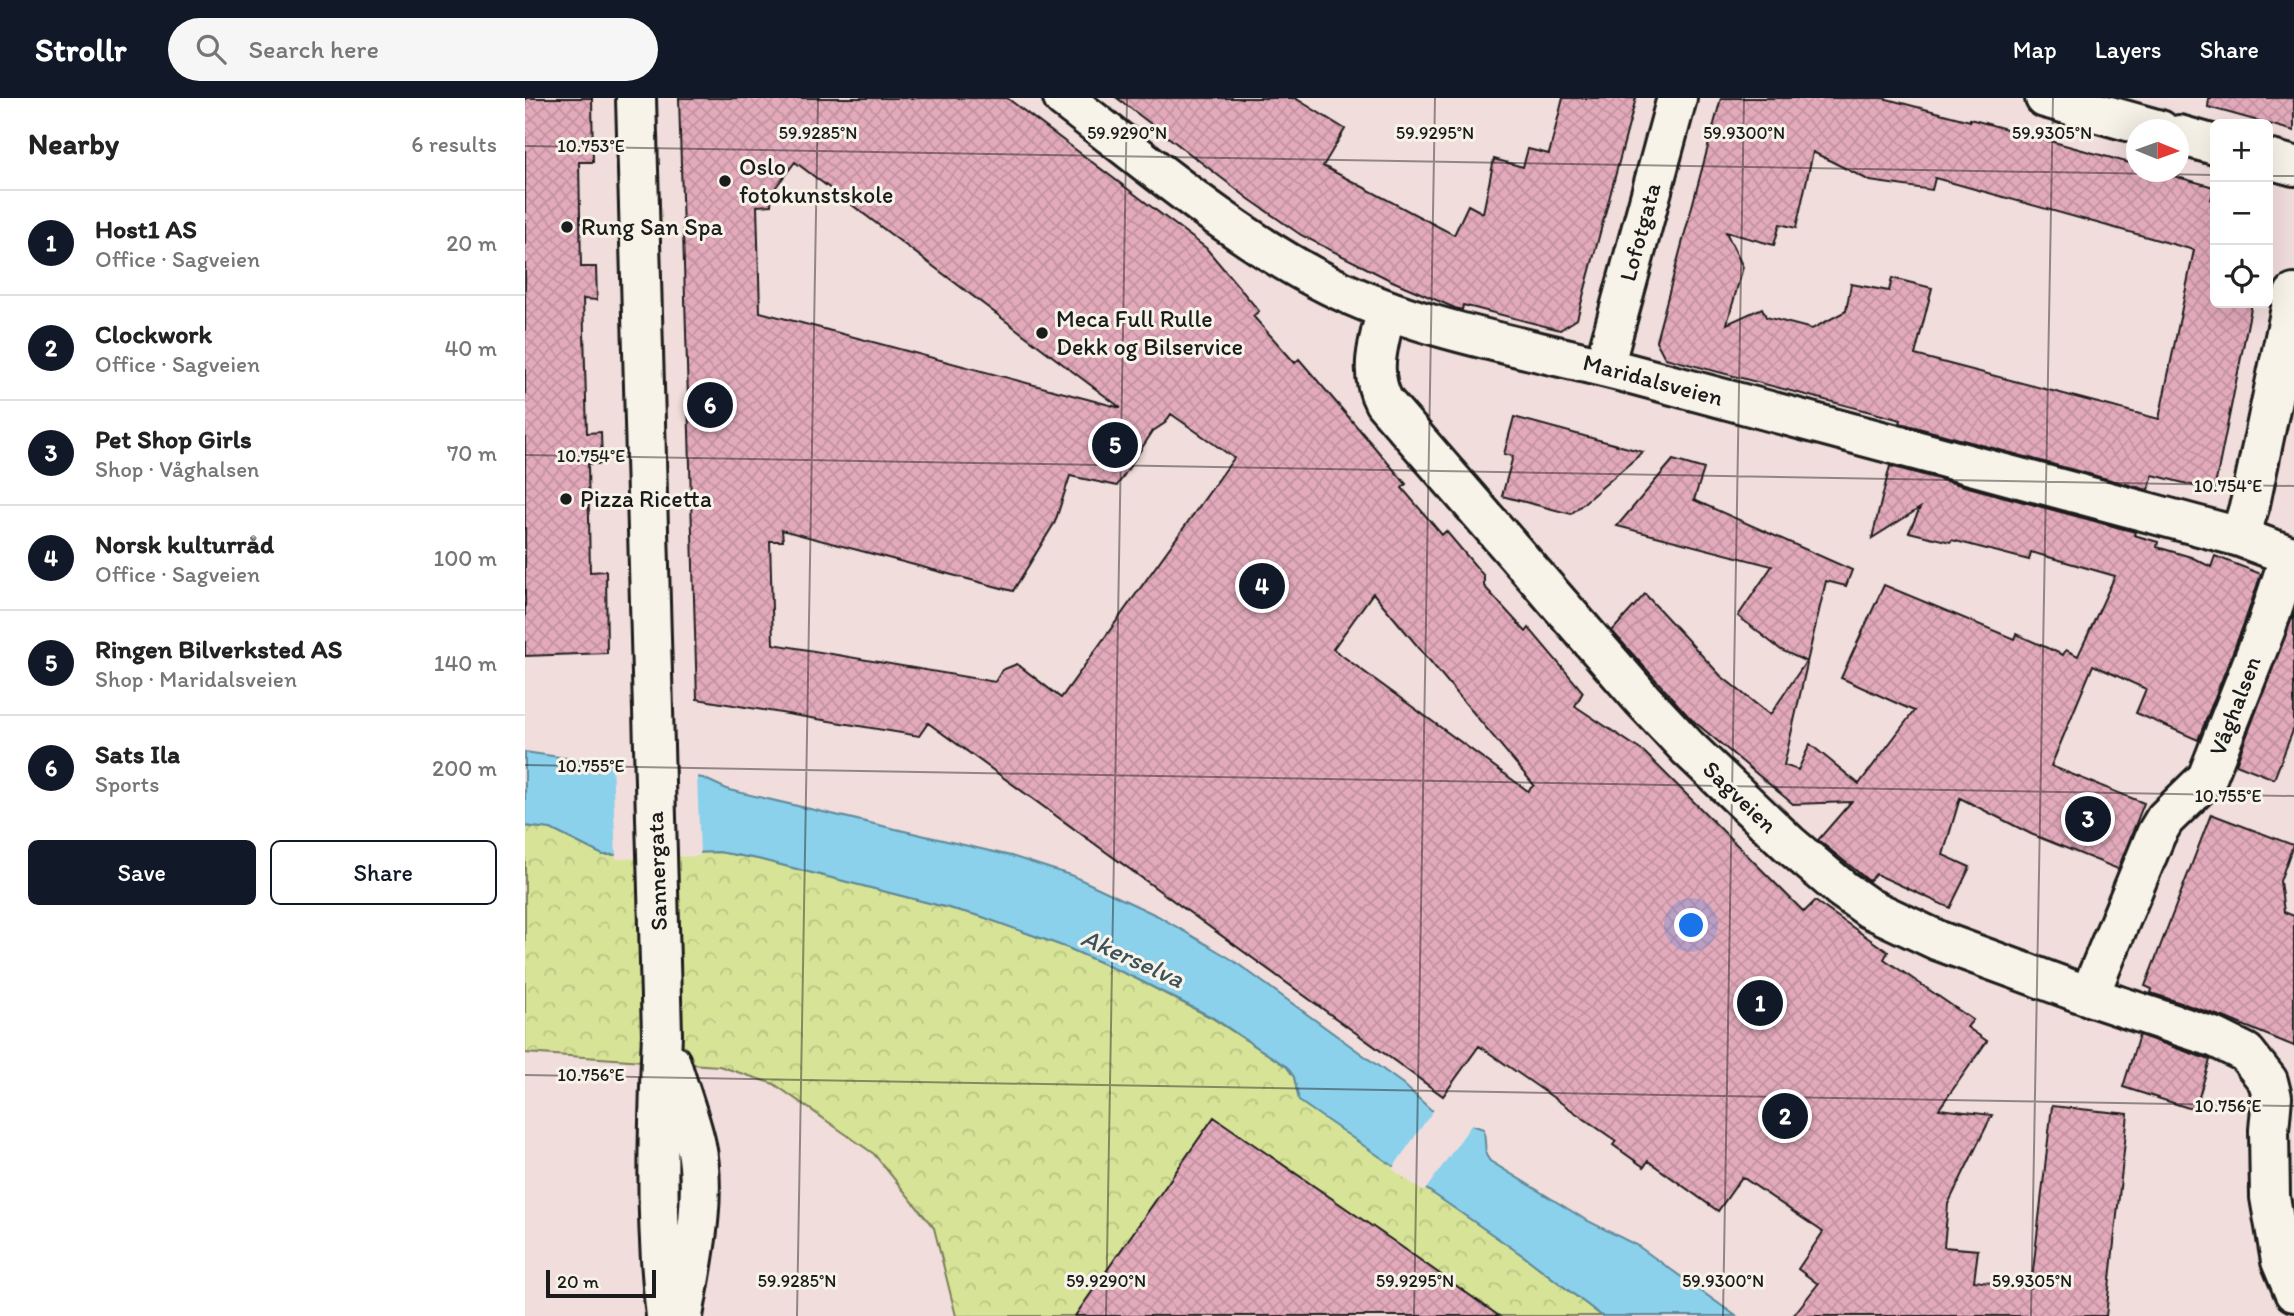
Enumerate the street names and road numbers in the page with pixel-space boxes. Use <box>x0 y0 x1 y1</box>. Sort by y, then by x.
street label: Lofotgata <box>1612 179 1667 284</box>
street label: Maridalsveien <box>1580 347 1727 412</box>
street label: Våghalsen <box>2202 652 2267 760</box>
street label: Sagveien <box>1697 754 1784 839</box>
street label: Sannergata <box>640 810 673 931</box>

